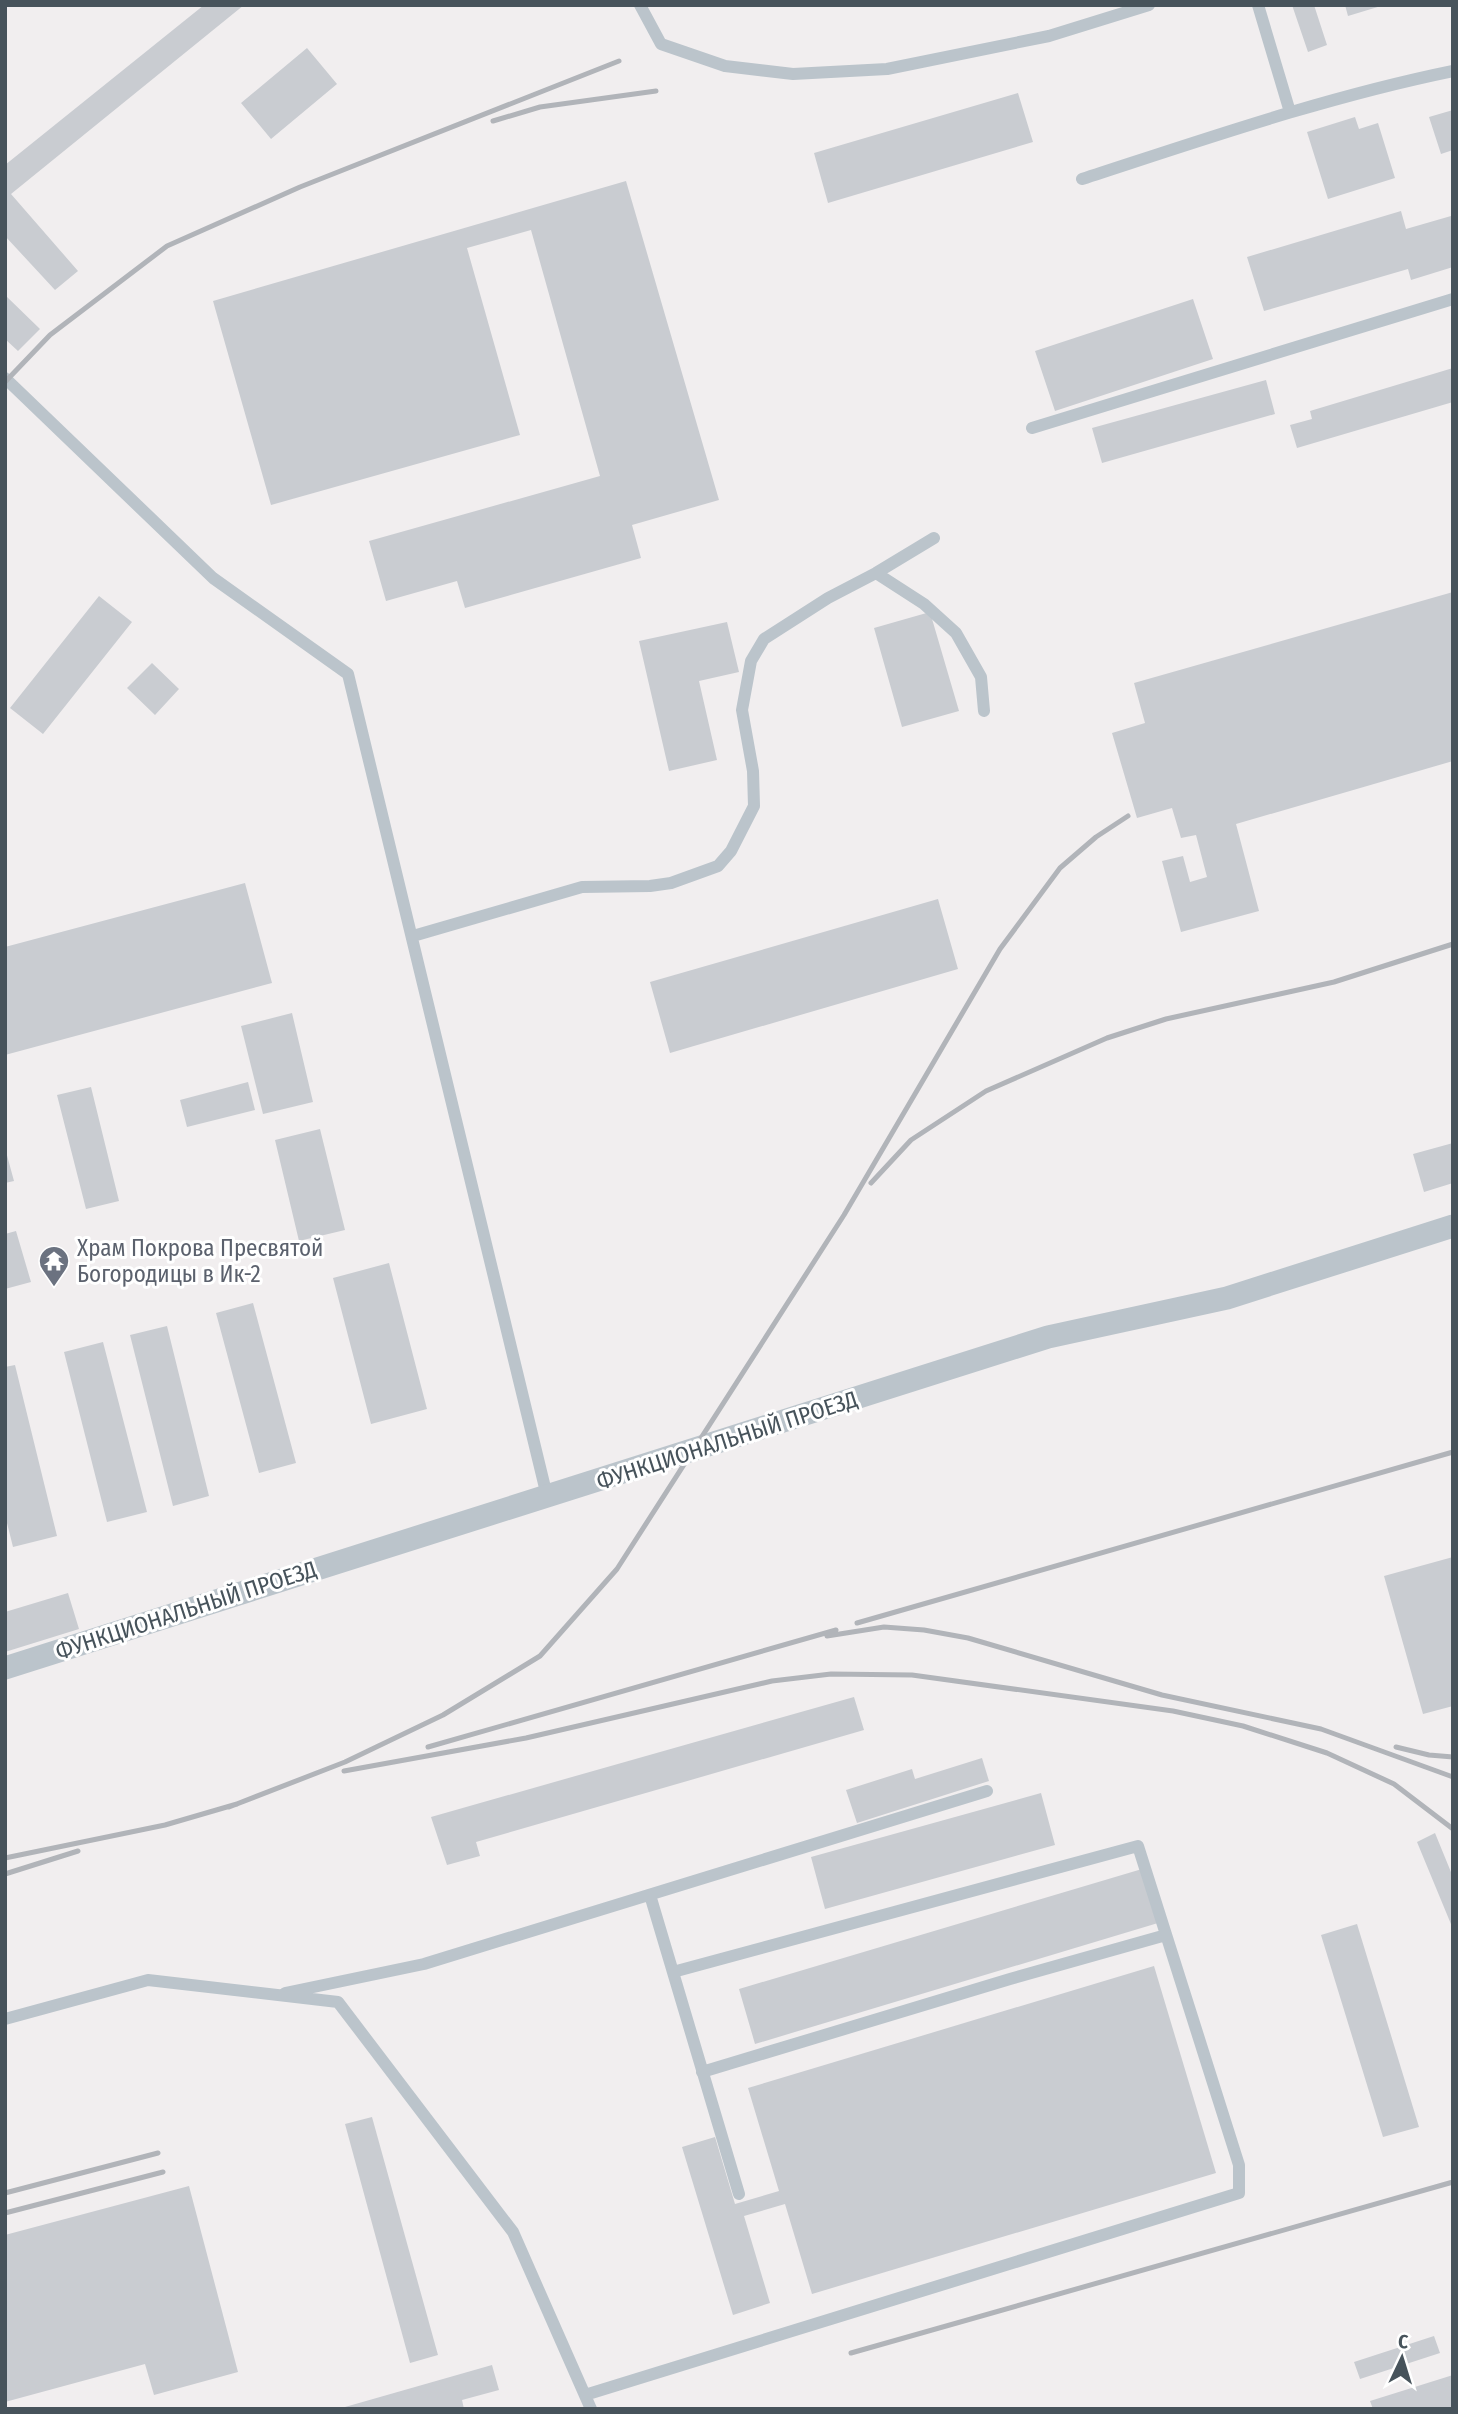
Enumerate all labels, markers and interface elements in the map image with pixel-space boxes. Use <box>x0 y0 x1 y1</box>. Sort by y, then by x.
place label: Храм Покрова Пресвятой Богородицы в Ик-2 <box>77 1234 323 1288</box>
temple icon: Храм Покрова Пресвятой Богородицы в Ик-2 <box>37 1244 71 1288</box>
street label: ФУНКЦИОНАЛЬНЫЙ ПРОЕЗД <box>593 1385 861 1495</box>
street label: ФУНКЦИОНАЛЬНЫЙ ПРОЕЗД <box>52 1555 320 1665</box>
north arrow <box>1367 2323 1437 2393</box>
text: С <box>1397 2330 1409 2353</box>

